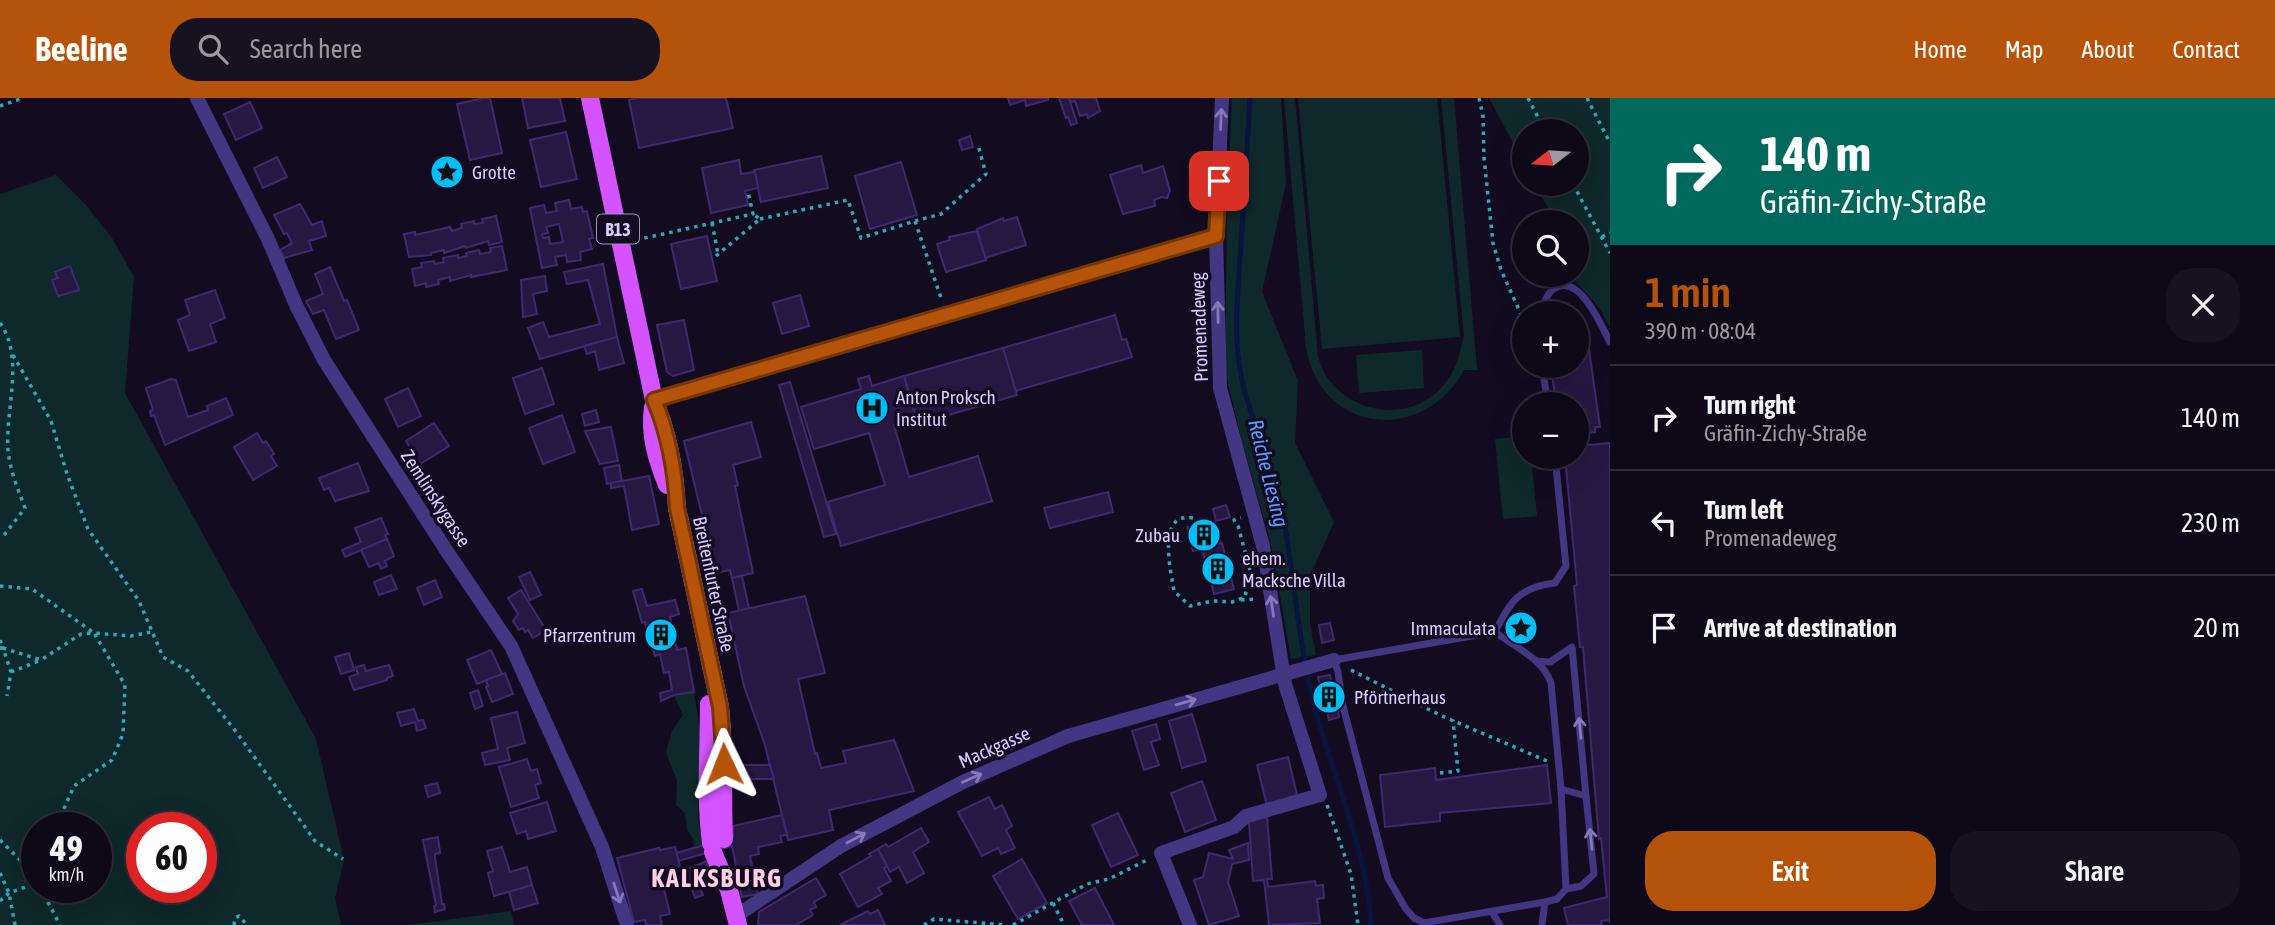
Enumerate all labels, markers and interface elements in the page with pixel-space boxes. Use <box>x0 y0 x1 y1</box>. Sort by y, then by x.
search box <box>170 18 660 81</box>
text: Beeline <box>35 30 128 68</box>
icon: search <box>194 30 232 68</box>
text: Search here <box>250 34 362 64</box>
text: Home <box>1913 36 1967 63</box>
text: Map <box>2005 36 2043 63</box>
text: About <box>2081 36 2134 63</box>
text: Contact <box>2172 36 2240 63</box>
one-way arrow <box>1214 108 1227 131</box>
north arrow <box>1512 119 1589 196</box>
map controls <box>1512 119 1589 469</box>
text: 140 m <box>1760 125 1871 181</box>
icon: right <box>1645 126 1736 217</box>
pin <box>1189 151 1249 211</box>
place icon: Grotte <box>428 153 466 191</box>
place label: Grotte <box>472 161 516 183</box>
icon: arrive <box>1200 162 1238 200</box>
text: Gräfin-Zichy-Straße <box>1760 183 1987 220</box>
button: search <box>1512 210 1589 287</box>
road number: B13 <box>597 214 639 244</box>
text: 1 min <box>1645 268 1731 316</box>
button: close <box>2166 268 2240 342</box>
street label: Promenadeweg <box>1186 271 1212 382</box>
one-way arrow <box>1211 300 1225 323</box>
button: + <box>1512 301 1589 378</box>
text: 390 m · 08:04 <box>1645 318 1756 344</box>
place label: Anton Proksch Institut <box>896 386 996 430</box>
hospital icon: Anton Proksch Institut <box>853 389 891 427</box>
text: Turn right <box>1704 390 1795 420</box>
button: − <box>1512 392 1589 469</box>
icon: right <box>1645 399 1683 437</box>
text: 140 m <box>2181 403 2240 433</box>
water label: Reiche Liesing <box>1244 417 1294 529</box>
text: Gräfin-Zichy-Straße <box>1704 420 1867 446</box>
street label: Zemlinskygasse <box>397 445 475 551</box>
text: Turn left <box>1704 495 1784 525</box>
icon: left <box>1645 504 1683 542</box>
text: 230 m <box>2181 508 2240 538</box>
street label: Breitenfurter Straße <box>689 514 739 654</box>
building icon: Zubau <box>1185 516 1223 554</box>
place label: Zubau <box>1135 524 1180 546</box>
text: Promenadeweg <box>1704 525 1837 551</box>
place label: ehem. Macksche Villa <box>1242 547 1346 591</box>
building icon: ehem. Macksche Villa <box>1199 550 1237 588</box>
one-way arrow <box>1265 595 1278 618</box>
place icon: Immaculata <box>1502 609 1540 647</box>
icon: arrive <box>1645 609 1683 647</box>
text: Arrive at destination <box>1704 613 1897 643</box>
text: 20 m <box>2193 613 2240 643</box>
building icon: Pfarrzentrum <box>642 616 680 654</box>
place label: Immaculata <box>1411 617 1496 639</box>
place label: Pfarrzentrum <box>543 624 636 646</box>
building icon: Pförtnerhaus <box>1310 678 1348 716</box>
place label: Pförtnerhaus <box>1354 686 1446 708</box>
one-way arrow <box>1174 695 1196 708</box>
one-way arrow <box>1573 717 1586 740</box>
street label: Mackgasse <box>955 722 1033 772</box>
position arrow <box>687 727 761 801</box>
one-way arrow <box>960 771 982 784</box>
speed limit sign: 60 <box>126 812 217 903</box>
text: 49 <box>50 828 83 868</box>
one-way arrow <box>1584 828 1597 850</box>
one-way arrow <box>845 831 866 844</box>
button: Exit <box>1645 831 1936 911</box>
button: Share <box>1950 831 2240 911</box>
district label: KALKSBURG <box>651 863 783 893</box>
text: km/h <box>49 864 84 885</box>
one-way arrow <box>611 881 624 903</box>

